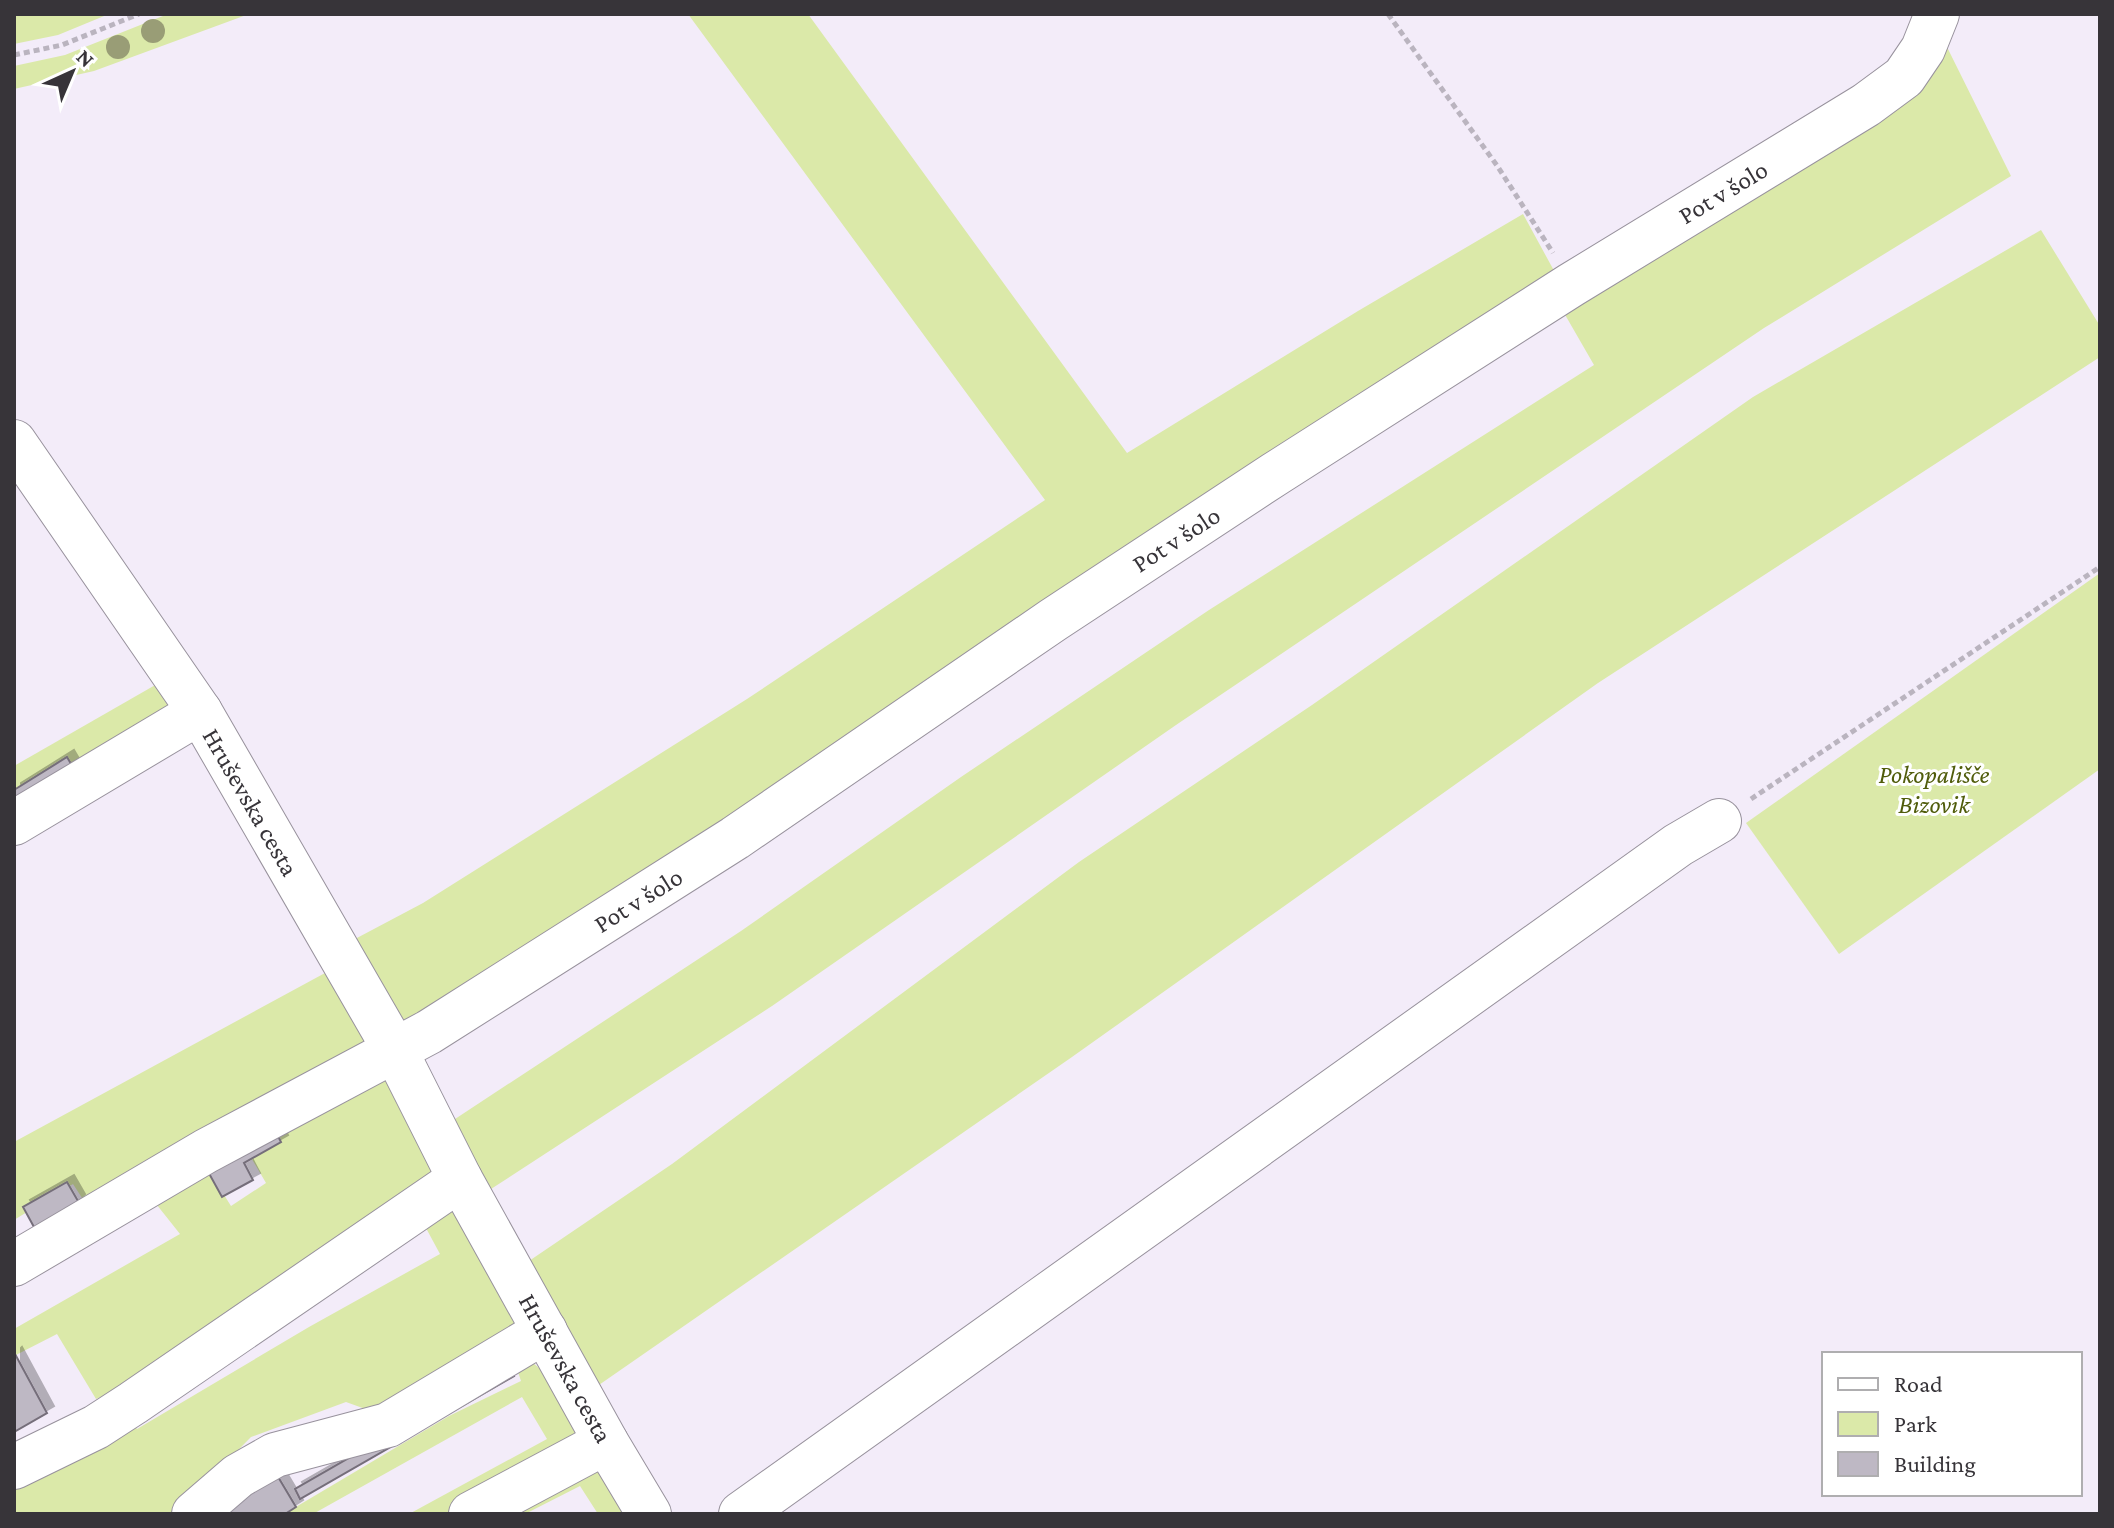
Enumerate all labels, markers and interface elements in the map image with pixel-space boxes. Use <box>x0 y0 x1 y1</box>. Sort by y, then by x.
north arrow <box>32 32 112 112</box>
text: N <box>71 44 100 72</box>
street label: Pot v šolo <box>1674 155 1773 230</box>
street label: Pot v šolo <box>1127 500 1226 578</box>
street label: Hruševska cesta <box>197 723 305 881</box>
park label: Pokopališče Bizovik <box>1879 760 1990 819</box>
street label: Pot v šolo <box>589 862 688 939</box>
street label: Hruševska cesta <box>513 1289 618 1448</box>
legend <box>1822 1352 2082 1496</box>
text: Road <box>1894 1370 1943 1397</box>
text: Park <box>1894 1410 1937 1437</box>
text: Building <box>1894 1450 1976 1477</box>

